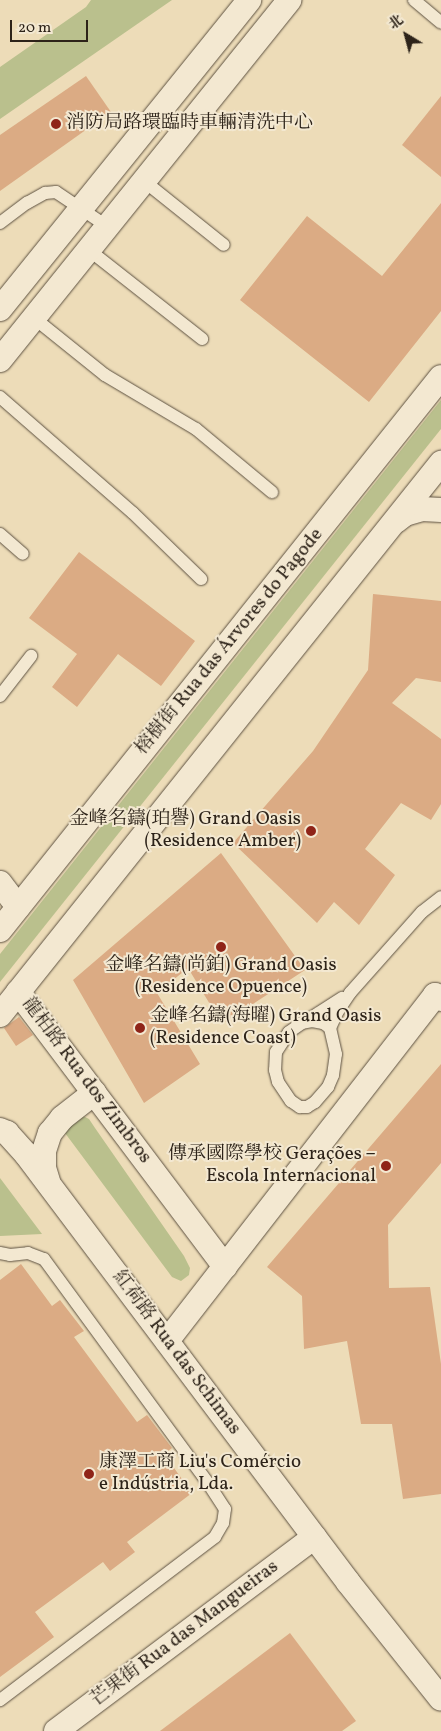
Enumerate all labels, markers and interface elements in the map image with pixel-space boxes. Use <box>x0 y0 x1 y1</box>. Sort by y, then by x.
scale bar <box>12 10 90 42</box>
north arrow <box>381 10 431 60</box>
text: 北 <box>385 11 408 34</box>
text: 20 m <box>18 18 51 39</box>
place label: 消防局路環臨時車輛清洗中心 <box>66 113 313 135</box>
marker: 消防局路環臨時車輛清洗中心 <box>50 118 62 130</box>
street label: 榕樹街 Rua das Árvores do Pagode <box>132 524 328 760</box>
place label: 金峰名鑄(珀譽) Grand Oasis (Residence Amber) <box>70 809 301 853</box>
marker: 金峰名鑄(珀譽) Grand Oasis (Residence Amber) <box>305 825 317 837</box>
marker: 金峰名鑄(尚鉑) Grand Oasis (Residence Opuence) <box>215 941 227 953</box>
place label: 金峰名鑄(尚鉑) Grand Oasis (Residence Opuence) <box>105 955 337 999</box>
street label: 龍柏路 Rua dos Zimbros <box>16 994 156 1168</box>
place label: 金峰名鑄(海曜) Grand Oasis (Residence Coast) <box>150 1006 381 1050</box>
marker: 金峰名鑄(海曜) Grand Oasis (Residence Coast) <box>134 1022 146 1034</box>
place label: 傳承國際學校 Gerações – Escola Internacional <box>168 1144 376 1188</box>
marker: 傳承國際學校 Gerações – Escola Internacional <box>380 1160 392 1172</box>
street label: 紅荷路 Rua das Schimas <box>107 1266 245 1440</box>
place label: 康澤工商 Liu's Comércio e Indústria, Lda. <box>99 1452 301 1496</box>
marker: 康澤工商 Liu's Comércio e Indústria, Lda. <box>83 1468 95 1480</box>
street label: 芒果街 Rua das Mangueiras <box>87 1556 283 1712</box>

